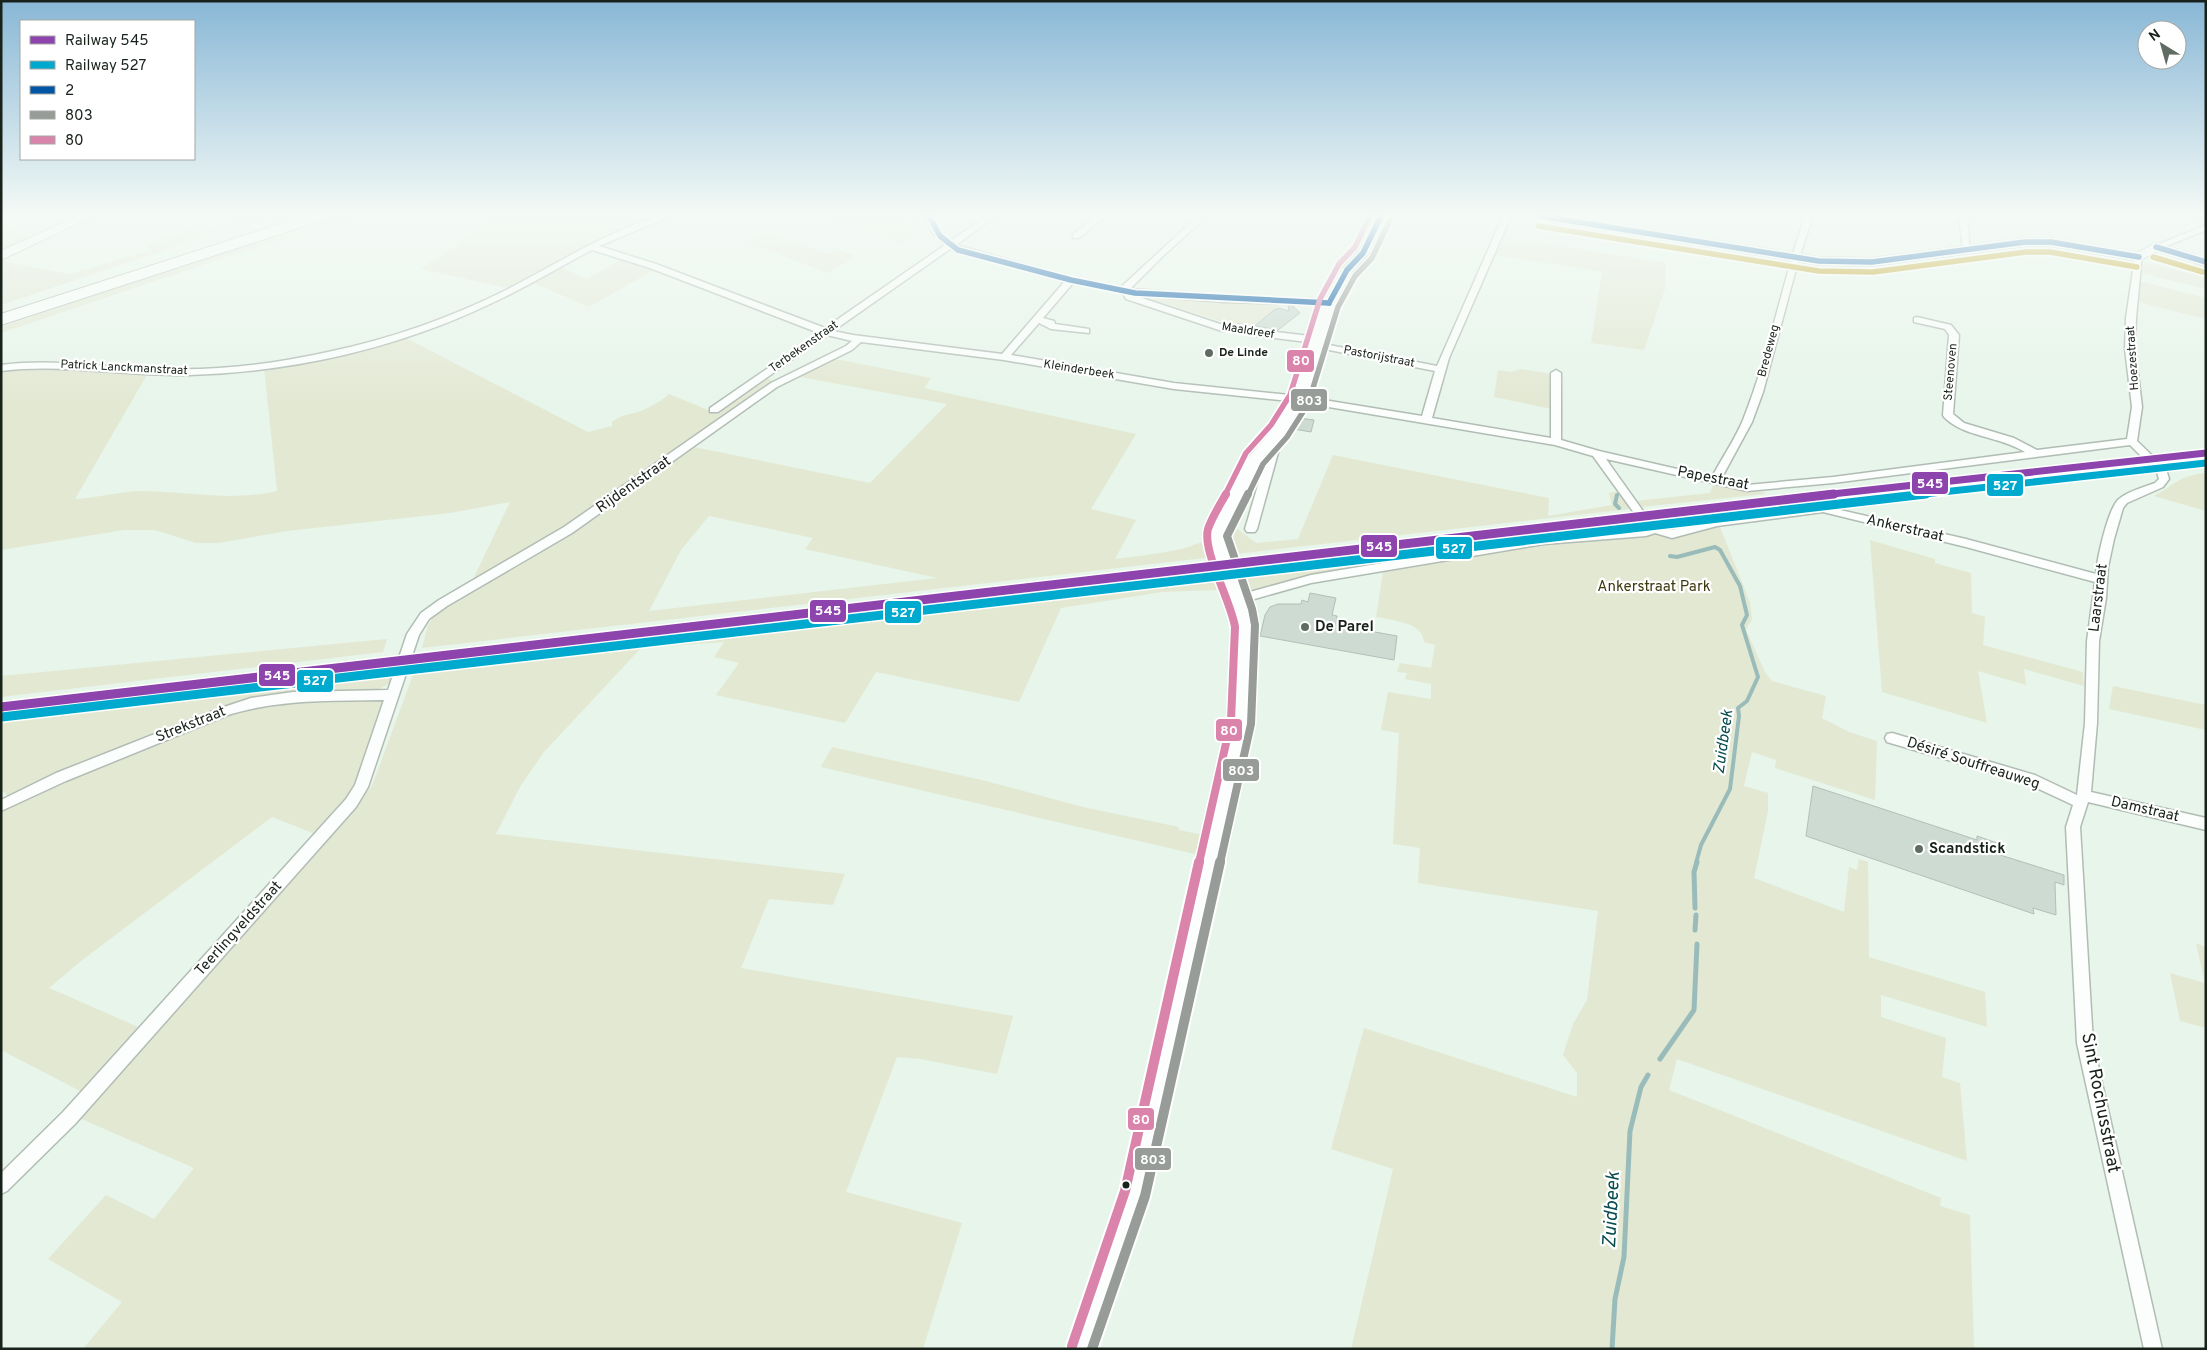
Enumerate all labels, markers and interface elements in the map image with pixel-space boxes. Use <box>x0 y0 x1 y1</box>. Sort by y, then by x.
legend <box>20 20 195 160</box>
north arrow <box>2137 20 2187 70</box>
text: N <box>2146 26 2164 46</box>
text: Railway 545 <box>65 32 149 51</box>
text: Railway 527 <box>65 57 147 76</box>
text: 2 <box>65 82 74 101</box>
text: 803 <box>65 107 93 126</box>
text: 80 <box>65 132 84 151</box>
street label: Terbekenstraat <box>766 317 842 377</box>
street label: Maaldreef <box>1221 319 1275 343</box>
street label: Bredeweg <box>1754 323 1784 379</box>
street label: Hoezestraat <box>2123 325 2143 391</box>
street label: Pastorijstraat <box>1342 342 1416 372</box>
street label: Steenoven <box>1941 343 1961 401</box>
place label: De Linde <box>1219 345 1268 361</box>
marker: De Linde <box>1203 347 1215 359</box>
line badge: 80 <box>1286 349 1315 373</box>
text: 80 <box>1292 353 1310 370</box>
street label: Kleinderbeek <box>1042 356 1116 384</box>
street label: Patrick Lanckmanstraat <box>60 357 188 379</box>
line badge: 803 <box>1290 388 1328 412</box>
text: 803 <box>1296 393 1322 410</box>
street label: Rijdentstraat <box>593 452 675 518</box>
street label: Papestraat <box>1676 463 1750 495</box>
line badge: 545 <box>1911 471 1949 495</box>
line badge: 527 <box>1986 473 2024 497</box>
text: 545 <box>1917 476 1943 493</box>
text: 527 <box>1993 478 2017 495</box>
street label: Ankerstraat <box>1864 511 1946 547</box>
line badge: 545 <box>1360 534 1398 558</box>
line badge: 527 <box>1435 536 1473 560</box>
text: 545 <box>1366 539 1392 556</box>
text: 527 <box>1442 541 1466 558</box>
street label: Laarstraat <box>2085 563 2113 633</box>
park label: Ankerstraat Park <box>1597 578 1711 597</box>
line badge: 545 <box>809 599 847 623</box>
line badge: 527 <box>884 600 922 624</box>
text: 545 <box>815 603 841 620</box>
text: 527 <box>891 605 915 622</box>
place label: De Parel <box>1315 618 1374 637</box>
marker: De Parel <box>1299 621 1311 633</box>
line badge: 545 <box>258 663 296 687</box>
text: 545 <box>264 668 290 685</box>
line badge: 527 <box>296 669 334 693</box>
text: 527 <box>303 673 327 690</box>
street label: Strekstraat <box>153 702 229 748</box>
water label: Zuidbeek <box>1710 708 1739 775</box>
line badge: 80 <box>1215 718 1243 742</box>
text: 80 <box>1220 723 1238 740</box>
street label: Désiré Souffreauweg <box>1904 734 2042 794</box>
line badge: 803 <box>1222 758 1260 782</box>
text: 803 <box>1228 763 1254 780</box>
street label: Damstraat <box>2109 793 2181 827</box>
place label: Scandstick <box>1929 840 2006 859</box>
marker: Scandstick <box>1913 843 1925 855</box>
street label: Teerlingveldstraat <box>191 877 287 981</box>
street label: Sint Rochusstraat <box>2075 1031 2125 1175</box>
line badge: 80 <box>1127 1107 1155 1131</box>
text: 80 <box>1132 1112 1150 1129</box>
line badge: 803 <box>1134 1147 1172 1171</box>
text: 803 <box>1140 1152 1166 1169</box>
water label: Zuidbeek <box>1598 1171 1626 1249</box>
unlabelled marker <box>1121 1180 1131 1190</box>

